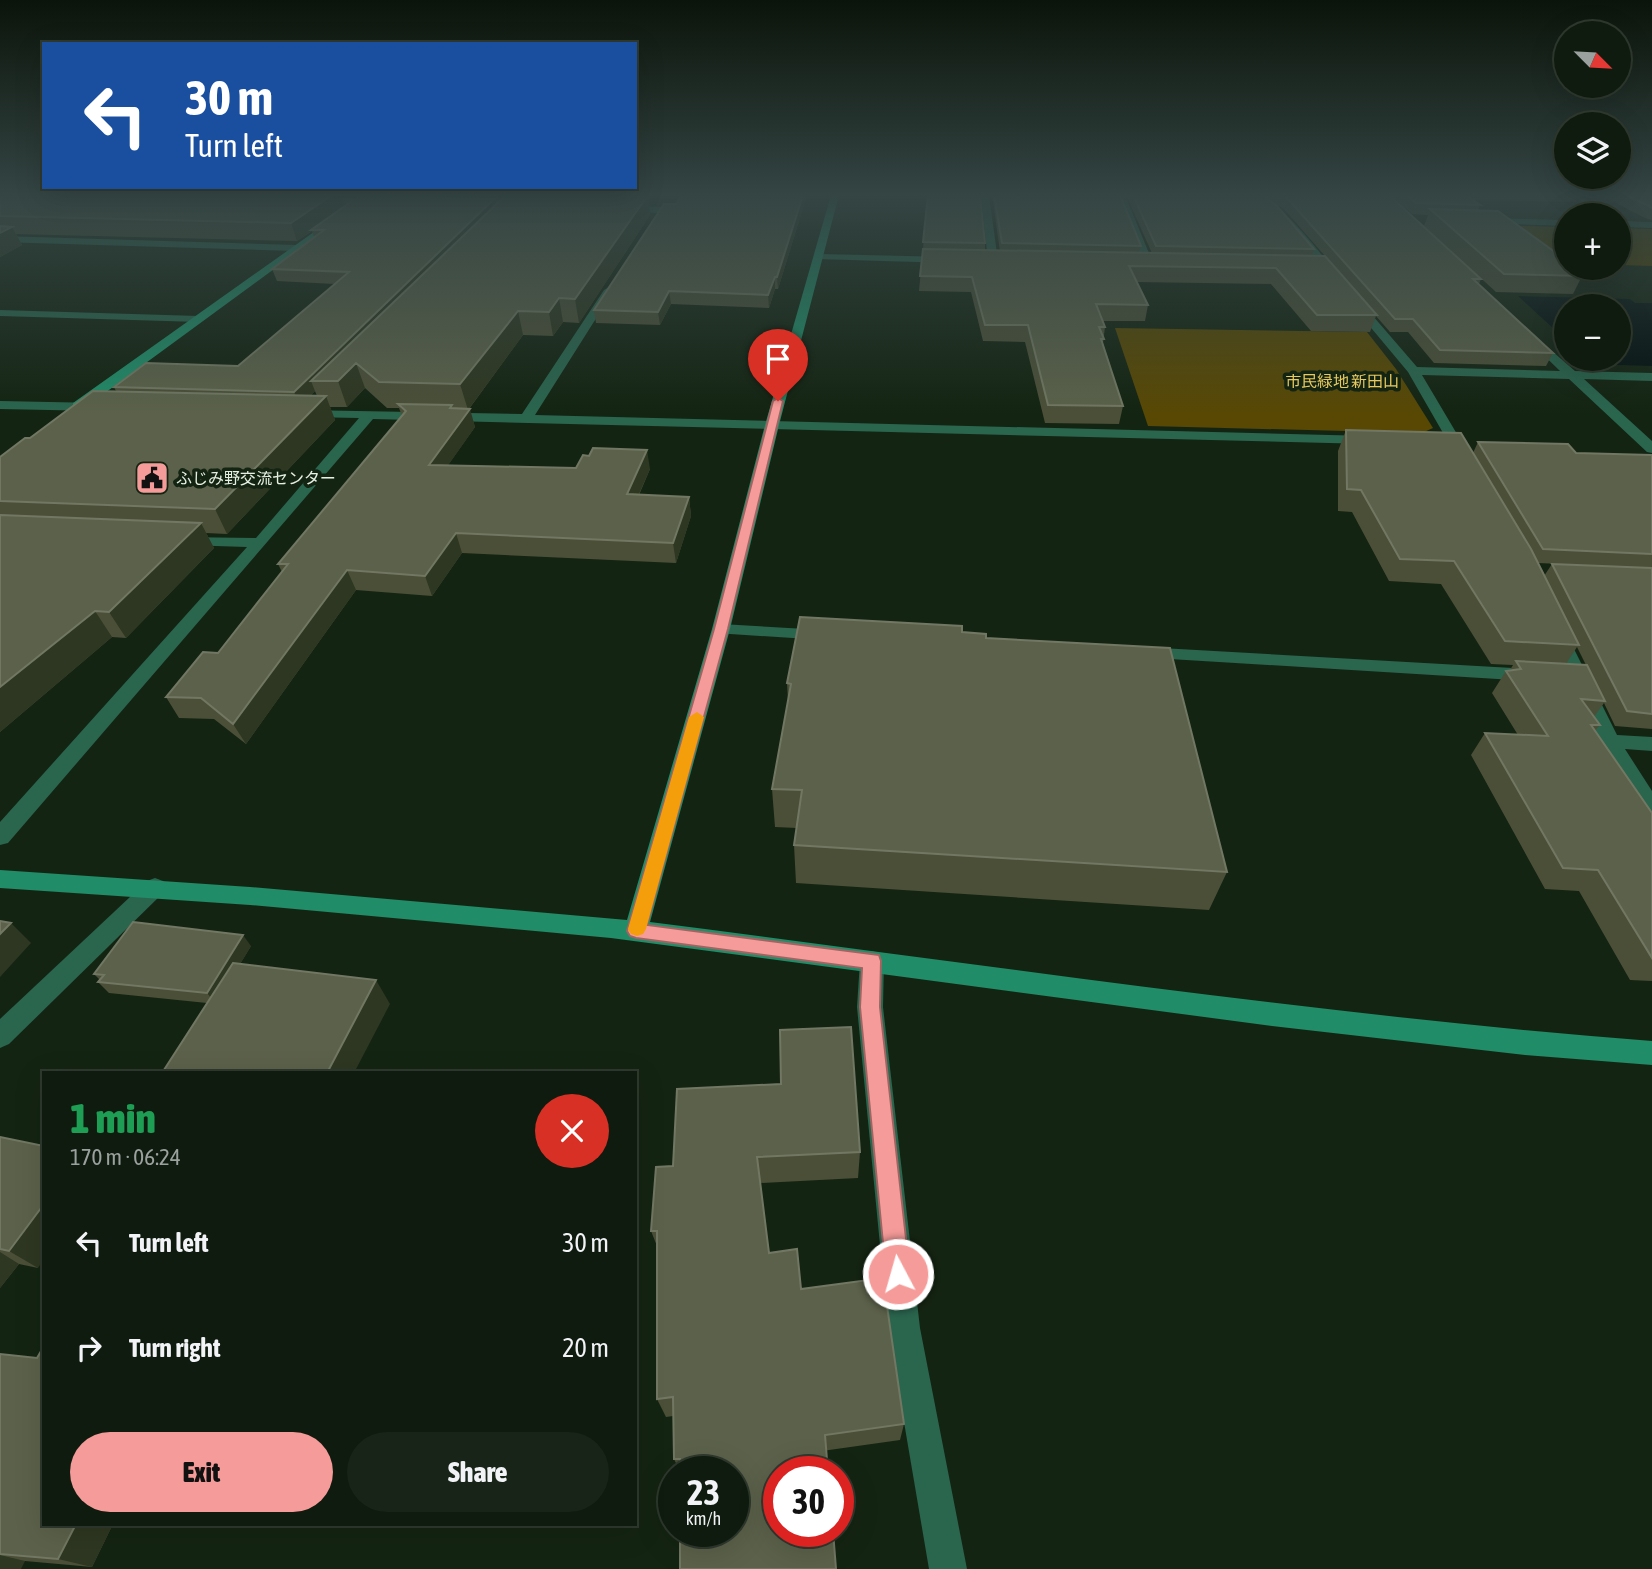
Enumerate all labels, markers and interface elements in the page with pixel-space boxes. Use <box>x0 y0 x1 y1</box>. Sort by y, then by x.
north arrow <box>1554 21 1631 98</box>
map controls <box>1554 21 1631 371</box>
text: 30 m <box>185 69 273 125</box>
icon: left <box>70 70 161 161</box>
button: layers <box>1554 112 1631 189</box>
text: Turn left <box>185 127 283 164</box>
button: + <box>1554 203 1631 280</box>
button: − <box>1554 294 1631 371</box>
pin <box>748 329 808 401</box>
icon: arrive <box>759 340 797 378</box>
park label: 市民緑地 新田山 <box>1285 372 1399 390</box>
public building icon: ふじみ野交流センター <box>133 459 171 497</box>
place label: ふじみ野交流センター <box>176 469 336 487</box>
text: 1 min <box>70 1094 156 1142</box>
button: close <box>535 1094 609 1168</box>
text: 170 m · 06:24 <box>70 1144 181 1170</box>
icon: left <box>70 1224 108 1262</box>
text: Turn left <box>129 1228 209 1258</box>
text: 30 m <box>562 1228 609 1258</box>
position arrow <box>861 1237 935 1311</box>
icon: right <box>70 1329 108 1367</box>
text: Turn right <box>129 1333 220 1363</box>
text: 20 m <box>562 1333 609 1363</box>
button: Exit <box>70 1432 333 1512</box>
button: Share <box>347 1432 609 1512</box>
speed limit sign: 30 <box>763 1456 854 1547</box>
text: 23 <box>687 1472 720 1512</box>
text: km/h <box>686 1508 721 1529</box>

